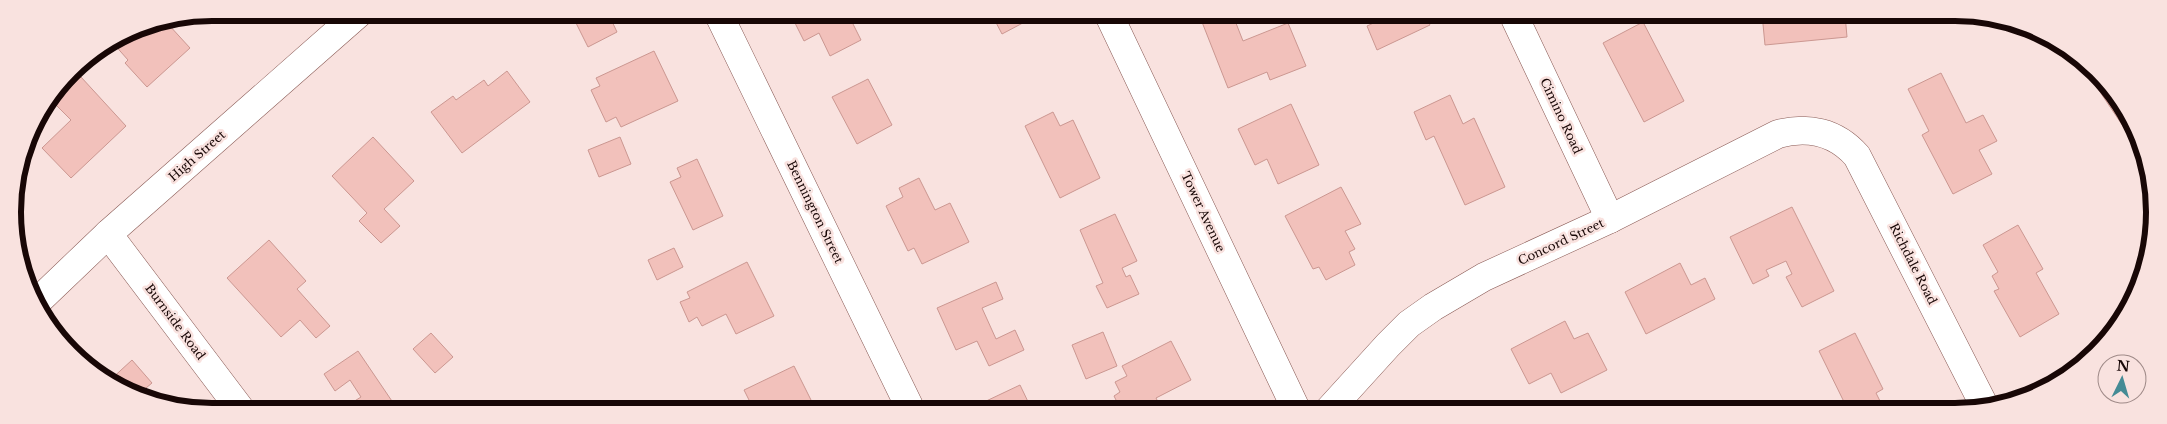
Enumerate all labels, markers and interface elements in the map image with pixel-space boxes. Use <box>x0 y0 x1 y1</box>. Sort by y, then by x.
street label: Cimino Road <box>1537 75 1586 156</box>
street label: High Street <box>165 127 228 184</box>
street label: Bennington Street <box>784 158 847 266</box>
street label: Tower Avenue <box>1178 169 1229 254</box>
street label: Concord Street <box>1515 215 1607 268</box>
street label: Richdale Road <box>1887 221 1940 307</box>
street label: Burnside Road <box>142 281 209 363</box>
north arrow <box>2097 354 2147 404</box>
text: N <box>2116 357 2130 376</box>

